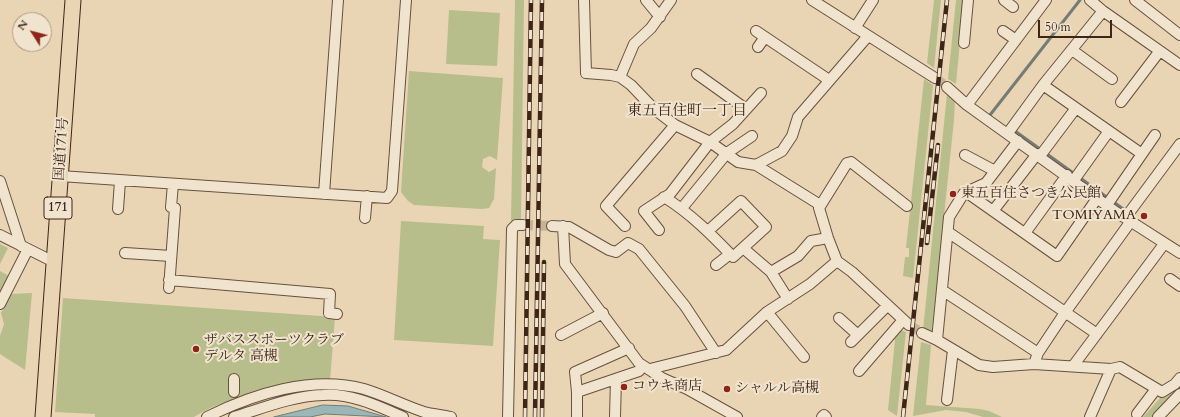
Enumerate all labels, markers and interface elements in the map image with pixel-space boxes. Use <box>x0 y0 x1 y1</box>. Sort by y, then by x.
north arrow <box>12 12 52 52</box>
scale bar <box>1040 12 1114 38</box>
text: N <box>14 17 32 34</box>
text: 50 m <box>1045 19 1071 35</box>
district label: 東五百住町一丁目 <box>627 103 747 121</box>
street label: 国道171号 <box>51 117 73 181</box>
place label: 東五百住さつき公民館 <box>961 186 1101 202</box>
marker: 東五百住さつき公民館 <box>948 189 958 199</box>
road number: 171 <box>44 197 72 219</box>
place label: TOMIYAMA <box>1052 208 1136 224</box>
marker: TOMIYAMA <box>1139 211 1149 221</box>
place label: ザバススポーツクラブ デルタ 高槻 <box>204 333 344 366</box>
marker: ザバススポーツクラブ デルタ 高槻 <box>191 344 201 354</box>
place label: コウキ商店 <box>632 379 702 395</box>
place label: シャルル高槻 <box>735 381 819 397</box>
marker: コウキ商店 <box>619 382 629 392</box>
marker: シャルル高槻 <box>722 384 732 394</box>

